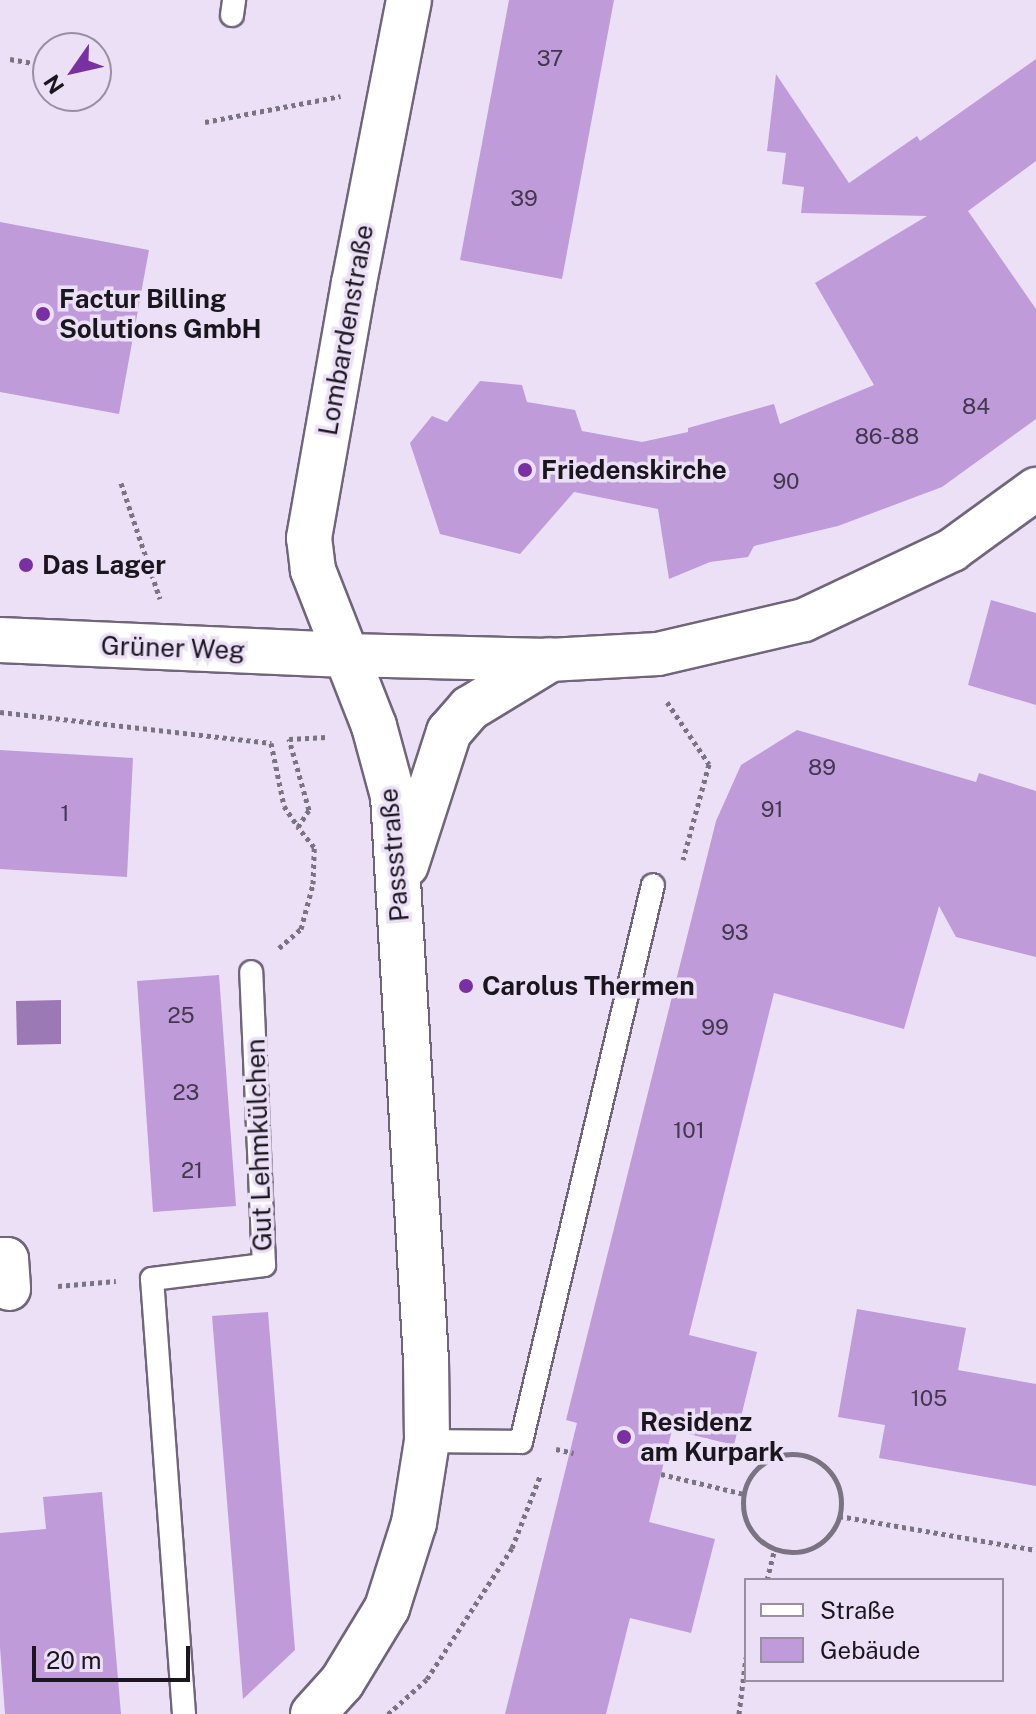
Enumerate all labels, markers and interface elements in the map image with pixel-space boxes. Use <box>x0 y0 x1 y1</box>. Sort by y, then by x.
north arrow <box>32 32 112 112</box>
house number: 37 <box>537 46 563 72</box>
text: N <box>38 70 69 99</box>
house number: 39 <box>510 186 538 212</box>
street label: Lombardenstraße <box>312 222 380 438</box>
place label: Factur Billing Solutions GmbH <box>59 283 262 344</box>
marker: Factur Billing Solutions GmbH <box>34 305 52 323</box>
house number: 84 <box>962 394 990 420</box>
house number: 86-88 <box>855 424 919 450</box>
place label: Friedenskirche <box>541 454 727 486</box>
marker: Friedenskirche <box>516 461 534 479</box>
house number: 90 <box>772 469 800 495</box>
place label: Das Lager <box>42 549 166 581</box>
marker: Das Lager <box>17 556 35 574</box>
street label: Grüner Weg <box>100 630 246 666</box>
house number: 89 <box>808 755 836 781</box>
street label: Passstraße <box>373 787 415 923</box>
house number: 91 <box>761 797 783 823</box>
house number: 1 <box>61 801 69 827</box>
house number: 93 <box>721 920 749 946</box>
place label: Carolus Thermen <box>482 970 695 1002</box>
marker: Carolus Thermen <box>457 977 475 995</box>
house number: 25 <box>167 1003 195 1029</box>
house number: 99 <box>701 1015 729 1041</box>
street label: Gut Lehmkülchen <box>240 1038 278 1252</box>
house number: 23 <box>173 1080 199 1106</box>
house number: 101 <box>673 1118 705 1144</box>
house number: 21 <box>181 1158 203 1184</box>
house number: 105 <box>911 1386 947 1412</box>
place label: Residenz am Kurpark <box>640 1406 784 1468</box>
marker: Residenz am Kurpark <box>615 1428 633 1446</box>
legend <box>744 1578 1004 1682</box>
text: Straße <box>820 1596 895 1624</box>
scale bar <box>36 1630 194 1680</box>
text: Gebäude <box>820 1636 920 1664</box>
text: 20 m <box>46 1646 102 1674</box>

